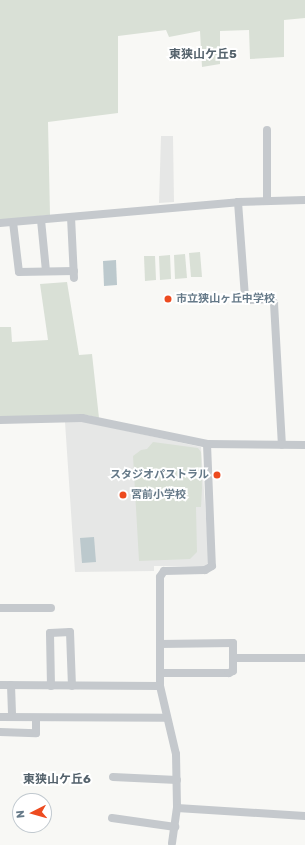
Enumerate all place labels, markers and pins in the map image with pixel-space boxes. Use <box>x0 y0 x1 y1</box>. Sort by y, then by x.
place label: 市立狭山ヶ丘中学校 <box>176 292 275 306</box>
marker: 市立狭山ヶ丘中学校 <box>163 294 173 304</box>
place label: スタジオパストラル <box>110 468 209 482</box>
marker: スタジオパストラル <box>212 470 222 480</box>
place label: 宮前小学校 <box>131 488 186 502</box>
marker: 宮前小学校 <box>118 490 128 500</box>

